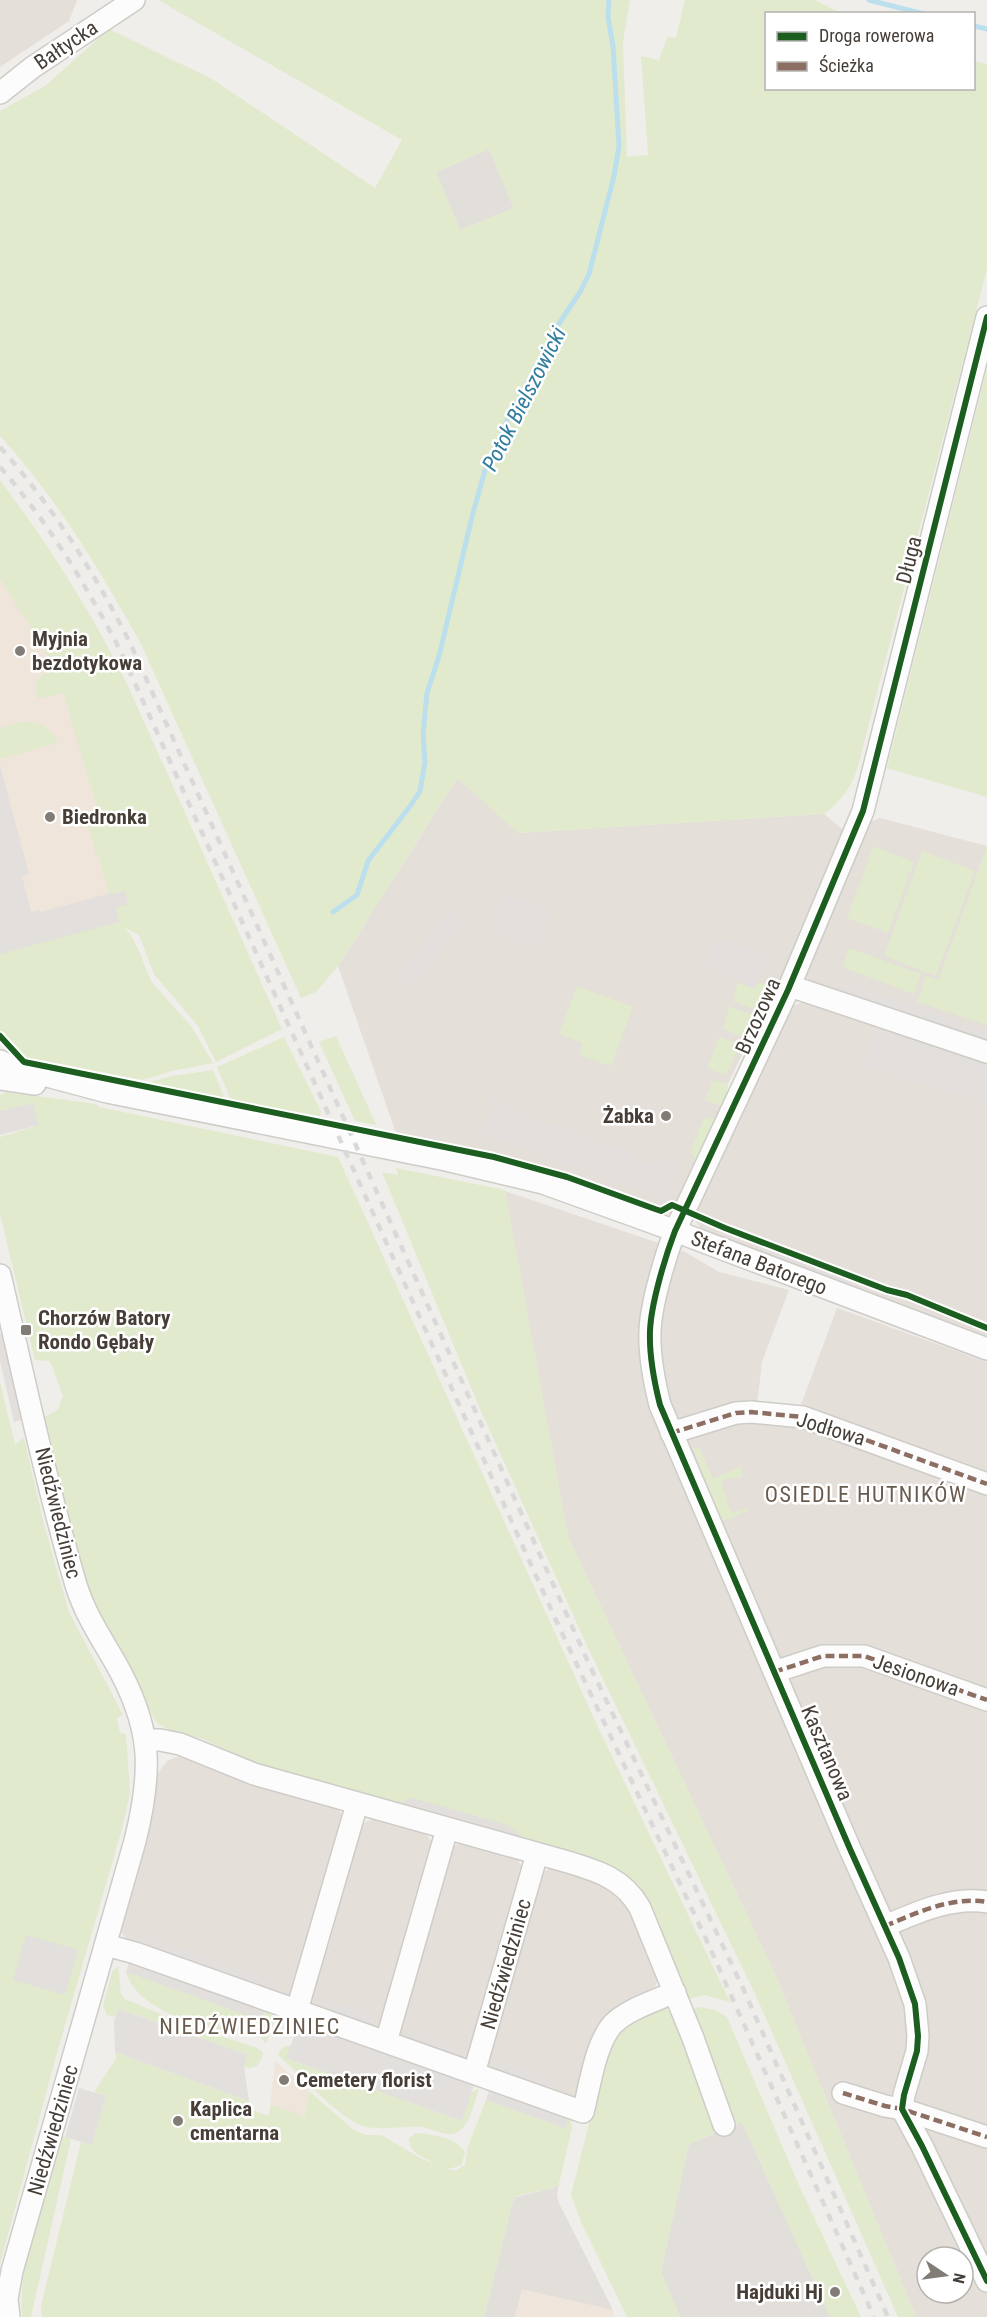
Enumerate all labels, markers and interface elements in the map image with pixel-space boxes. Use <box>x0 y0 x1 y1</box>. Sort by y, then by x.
legend <box>765 12 975 90</box>
street label: Bałtycka <box>30 15 102 75</box>
text: Droga rowerowa <box>819 25 934 46</box>
text: Ścieżka <box>819 55 874 76</box>
water label: Potok Bielszowicki <box>477 323 571 475</box>
street label: Długa <box>892 534 926 586</box>
place label: Myjnia bezdotykowa <box>32 627 142 675</box>
marker: Myjnia bezdotykowa <box>13 644 27 658</box>
place label: Biedronka <box>62 805 147 829</box>
marker: Biedronka <box>43 810 57 824</box>
street label: Brzozowa <box>731 974 785 1058</box>
place label: Żabka <box>603 1104 654 1128</box>
marker: Żabka <box>659 1109 673 1123</box>
street label: Stefana Batorego <box>688 1226 830 1300</box>
place label: Chorzów Batory Rondo Gębały <box>38 1306 171 1354</box>
marker: Chorzów Batory Rondo Gębały <box>19 1323 33 1337</box>
street label: Jodłowa <box>794 1407 868 1451</box>
street label: Niedźwiedziniec <box>30 1445 86 1581</box>
district label: OSIEDLE HUTNIKÓW <box>765 1481 967 1507</box>
street label: Jesionowa <box>870 1649 962 1701</box>
street label: Kasztanowa <box>796 1702 858 1804</box>
street label: Niedźwiedziniec <box>476 1896 536 2032</box>
district label: NIEDŹWIEDZINIEC <box>159 2014 341 2039</box>
street label: Niedźwiedziniec <box>23 2062 83 2198</box>
place label: Cemetery florist <box>296 2068 432 2092</box>
marker: Cemetery florist <box>277 2073 291 2087</box>
place label: Kaplica cmentarna <box>190 2097 279 2145</box>
marker: Kaplica cmentarna <box>171 2114 185 2128</box>
north arrow <box>915 2245 975 2305</box>
text: N <box>949 2271 969 2285</box>
place label: Hajduki Hj <box>736 2280 823 2304</box>
marker: Hajduki Hj <box>828 2285 842 2299</box>

